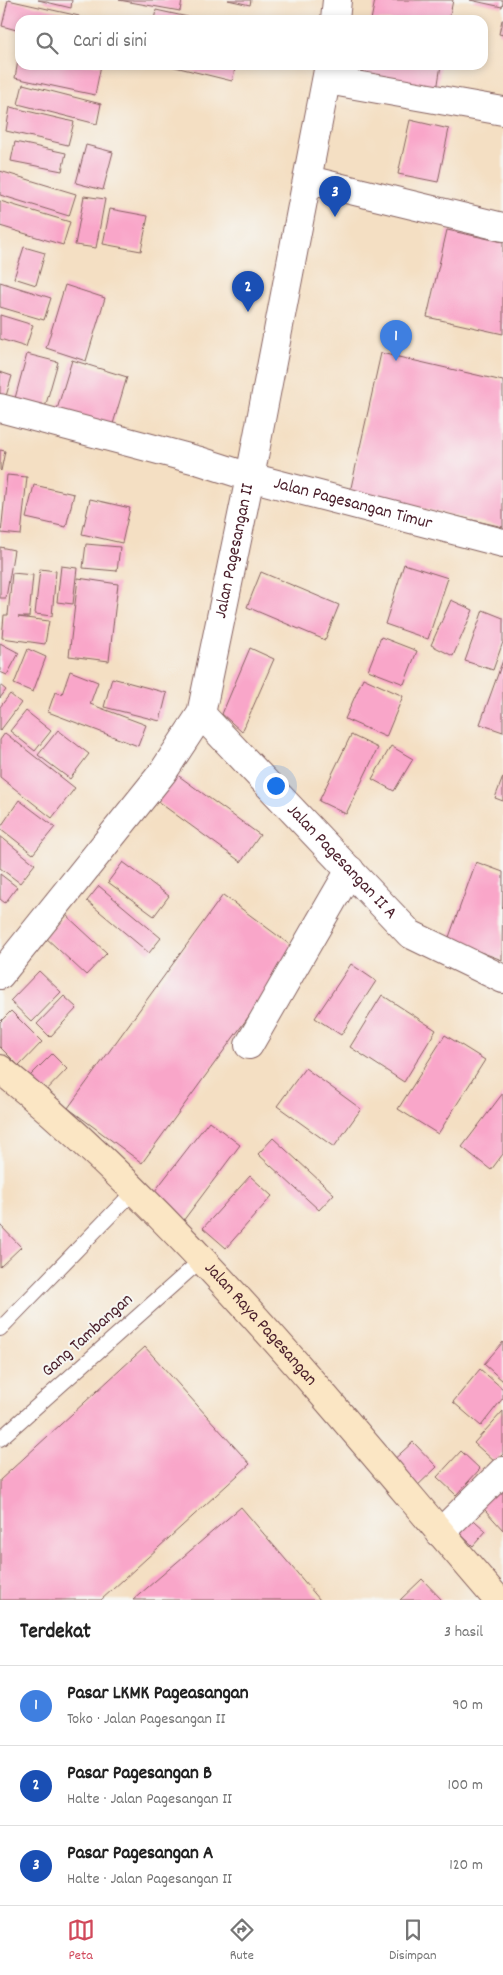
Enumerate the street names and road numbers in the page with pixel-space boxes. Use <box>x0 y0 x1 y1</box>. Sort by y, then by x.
street label: Jalan Pagesangan Timur <box>271 471 435 537</box>
street label: Jalan Pagesangan II <box>209 481 261 621</box>
street label: Jalan Pagesangan II A <box>280 799 403 925</box>
street label: Jalan Raya Pagesangan <box>198 1257 323 1392</box>
street label: Gang Tambangan <box>37 1288 139 1384</box>

